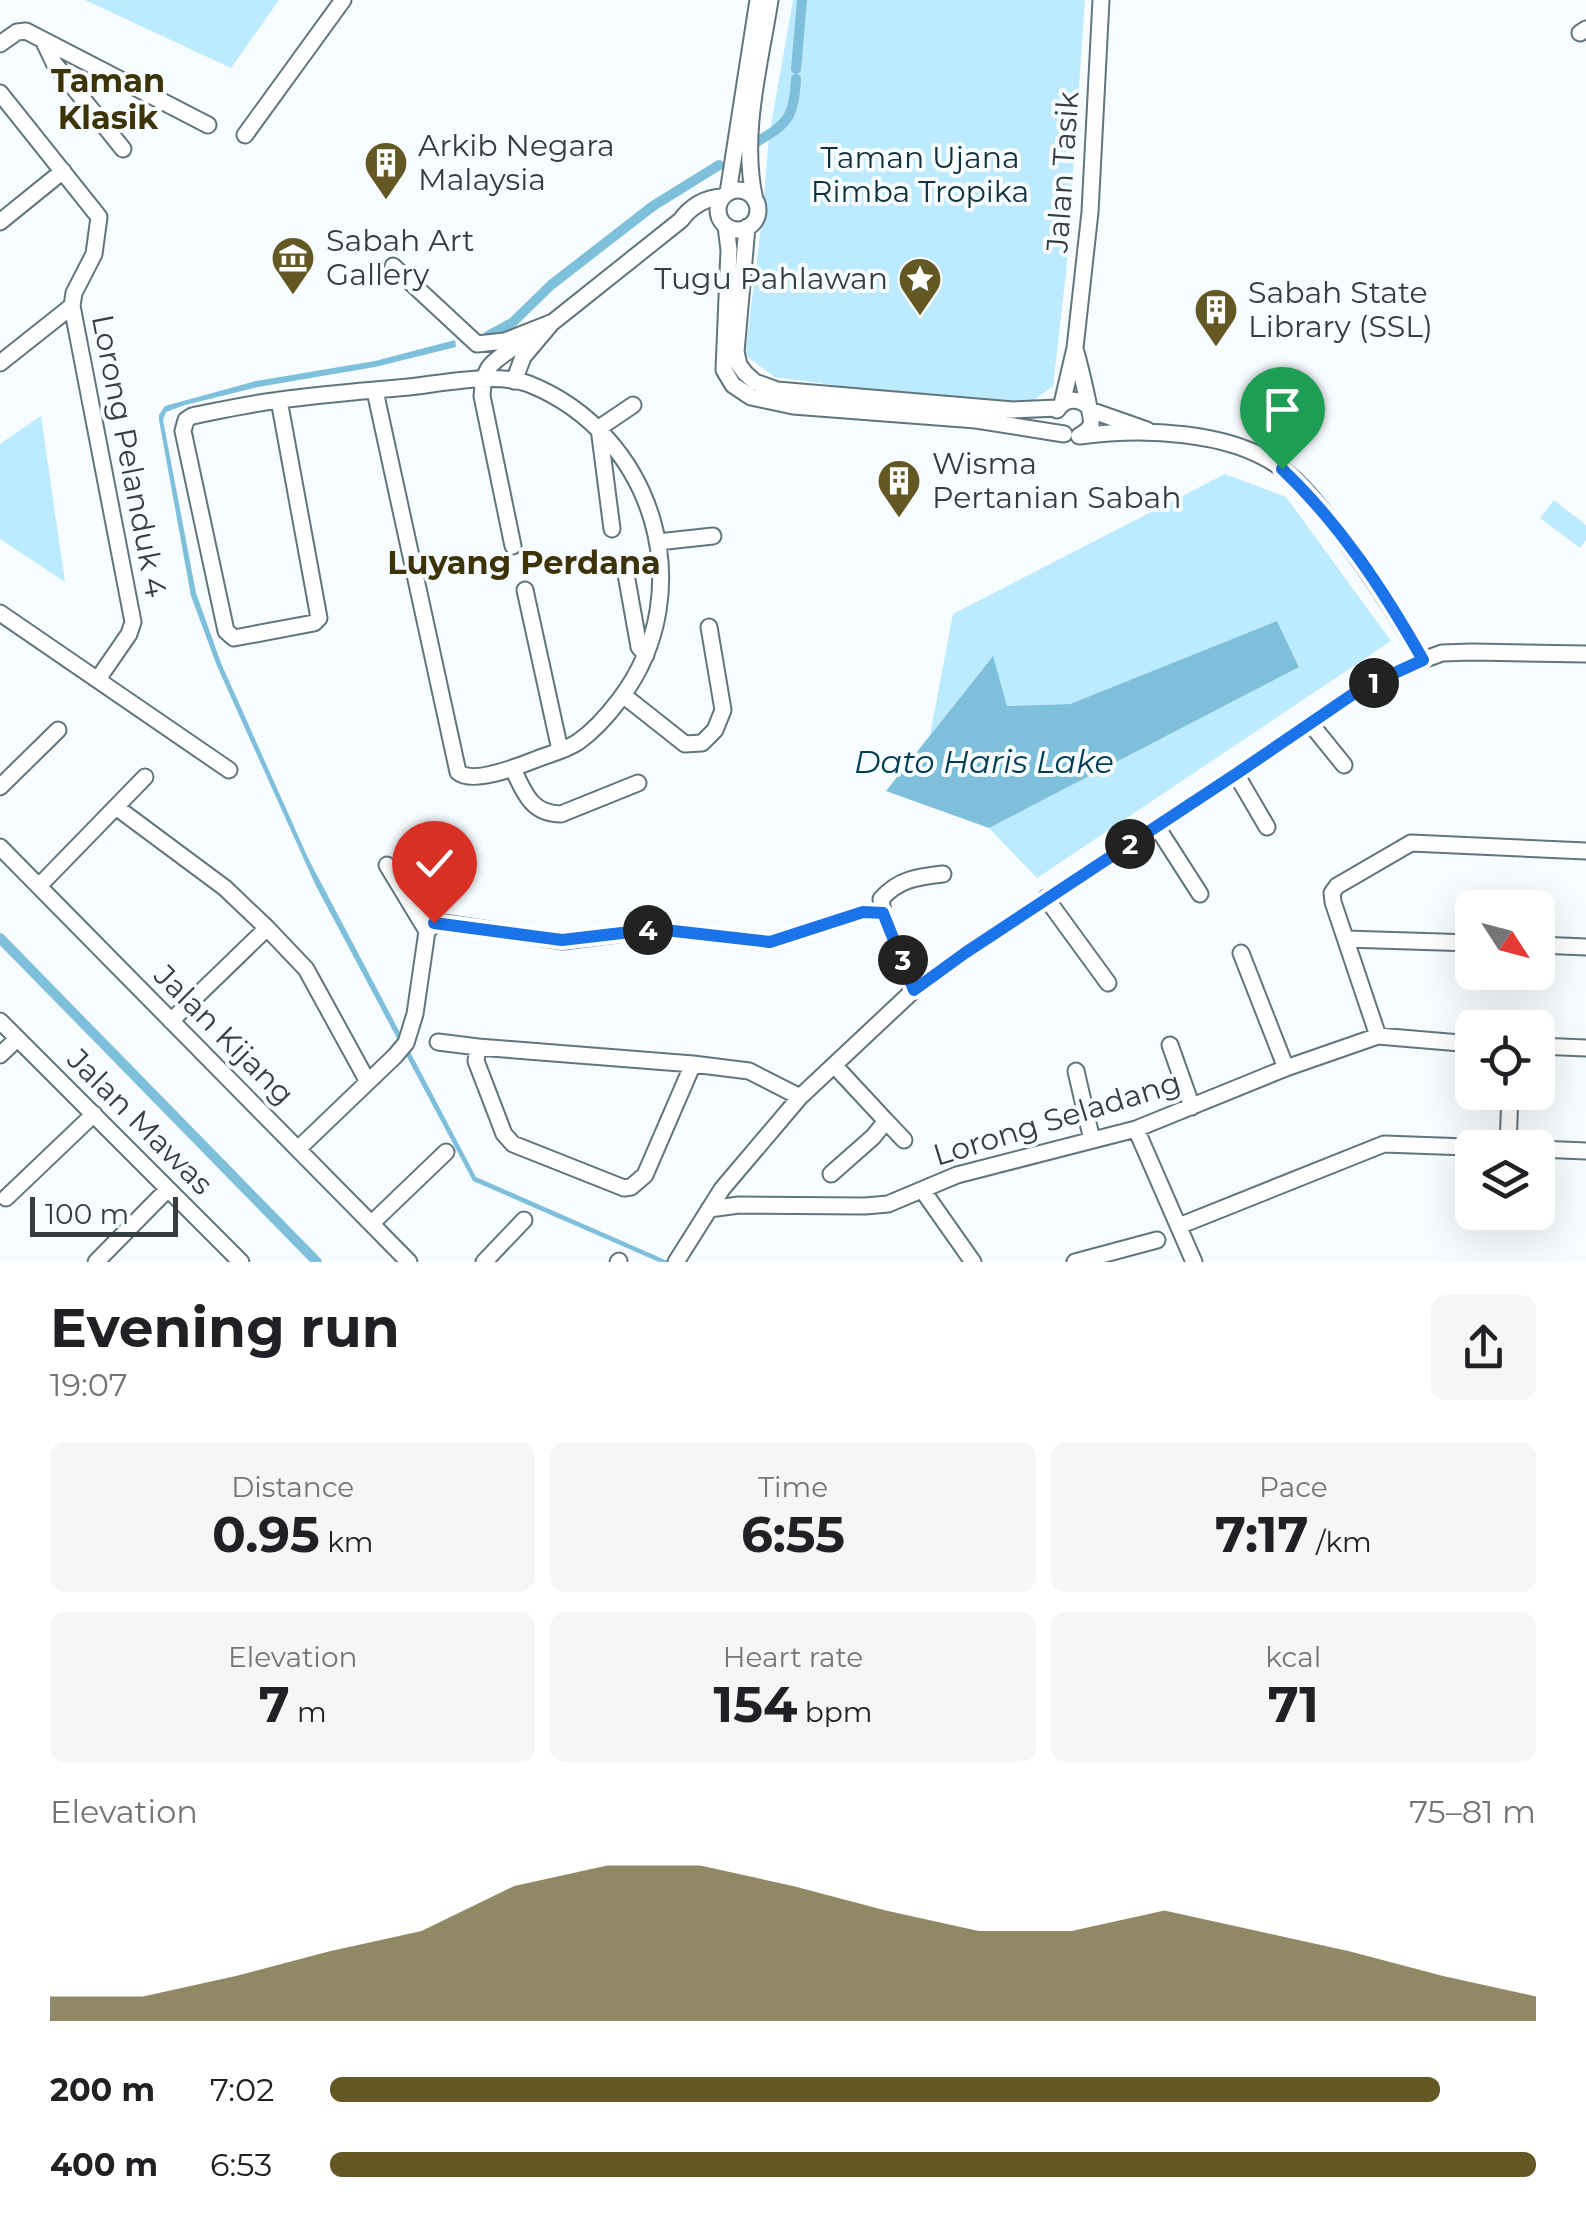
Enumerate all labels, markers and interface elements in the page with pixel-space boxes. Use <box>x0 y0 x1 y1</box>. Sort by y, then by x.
district label: Taman Klasik <box>51 61 165 137</box>
street label: Jalan Tasik <box>1038 90 1087 255</box>
place label: Arkib Negara Malaysia <box>418 127 615 198</box>
park label: Taman Ujana Rimba Tropika <box>811 139 1029 210</box>
building icon: Arkib Negara Malaysia <box>363 140 409 201</box>
place label: Sabah Art Gallery <box>326 222 474 293</box>
museum icon: Sabah Art Gallery <box>270 235 316 296</box>
place icon: Tugu Pahlawan <box>897 256 943 317</box>
place label: Tugu Pahlawan <box>654 260 888 297</box>
place label: Sabah State Library (SSL) <box>1248 274 1433 345</box>
building icon: Sabah State Library (SSL) <box>1193 287 1239 348</box>
street label: Lorong Pelanduk 4 <box>84 312 175 600</box>
pin <box>1240 367 1325 470</box>
icon: arrive <box>1255 382 1310 437</box>
place label: Wisma Pertanian Sabah <box>932 445 1182 516</box>
building icon: Wisma Pertanian Sabah <box>876 458 922 519</box>
district label: Luyang Perdana <box>387 543 661 582</box>
pin: 1 <box>1349 658 1399 708</box>
text: 1 <box>1369 666 1379 700</box>
water label: Dato Haris Lake <box>854 742 1114 781</box>
pin: 2 <box>1105 819 1155 869</box>
pin <box>392 821 477 924</box>
text: 2 <box>1122 827 1138 861</box>
icon: check <box>407 836 462 891</box>
north arrow <box>1455 890 1555 990</box>
map controls <box>1455 890 1555 1230</box>
pin: 4 <box>623 905 673 955</box>
text: 4 <box>638 913 658 947</box>
pin: 3 <box>878 935 928 985</box>
text: 3 <box>895 943 911 977</box>
street label: Jalan Kijang <box>146 956 302 1112</box>
button: locate <box>1455 1010 1555 1110</box>
street label: Jalan Mawas <box>59 1040 221 1202</box>
street label: Lorong Seladang <box>929 1063 1185 1174</box>
button: layers <box>1455 1130 1555 1230</box>
scale bar <box>30 1192 178 1236</box>
text: 100 m <box>45 1197 129 1231</box>
text: Evening run <box>50 1294 400 1361</box>
button: share <box>1431 1295 1536 1400</box>
text: 19:07 <box>50 1365 128 1404</box>
text: Distance <box>231 1470 354 1504</box>
text: Time <box>758 1470 828 1504</box>
text: Pace <box>1259 1470 1328 1504</box>
text: 0.95 <box>212 1504 320 1565</box>
text: 6:55 <box>741 1504 845 1565</box>
text: 7:17 <box>1215 1504 1309 1565</box>
text: km <box>320 1525 373 1559</box>
text: /km <box>1309 1525 1372 1559</box>
text: Elevation <box>228 1640 357 1674</box>
text: Heart rate <box>723 1640 863 1674</box>
text: kcal <box>1265 1640 1321 1674</box>
text: 7 <box>259 1674 290 1735</box>
text: 154 <box>714 1674 797 1735</box>
text: 71 <box>1268 1674 1319 1735</box>
text: m <box>290 1695 327 1729</box>
text: bpm <box>797 1695 872 1729</box>
text: Elevation <box>50 1792 198 1831</box>
text: 75–81 m <box>1409 1792 1536 1831</box>
text: 200 m <box>50 2070 155 2109</box>
text: 7:02 <box>210 2070 274 2109</box>
text: 400 m <box>50 2145 158 2184</box>
text: 6:53 <box>210 2145 272 2184</box>

